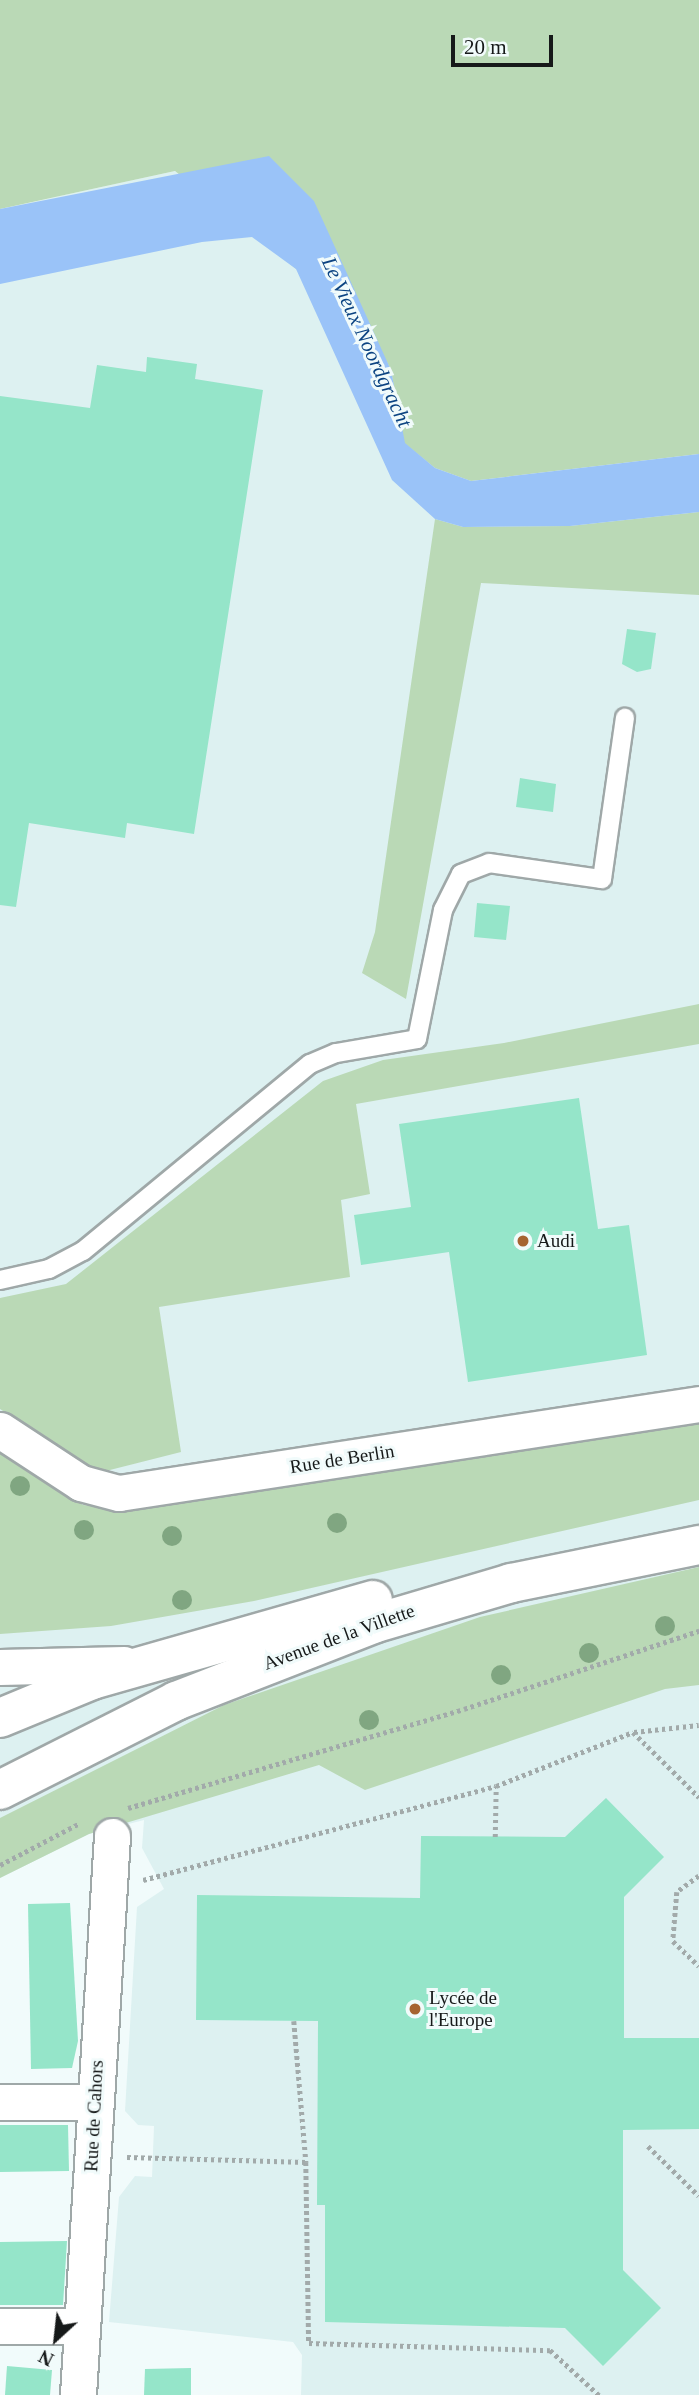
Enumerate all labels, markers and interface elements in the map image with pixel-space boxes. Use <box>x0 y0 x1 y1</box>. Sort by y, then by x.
scale bar <box>454 21 556 65</box>
text: 20 m <box>464 35 507 59</box>
water label: Le Vieux Noordgracht <box>316 253 418 431</box>
place label: Audi <box>537 1230 575 1252</box>
marker: Audi <box>515 1233 531 1249</box>
street label: Rue de Berlin <box>288 1439 396 1479</box>
street label: Avenue de la Villette <box>260 1599 418 1675</box>
place label: Lycée de l'Europe <box>429 1987 497 2031</box>
marker: Lycée de l'Europe <box>407 2001 423 2017</box>
street label: Rue de Cahors <box>80 2060 108 2172</box>
north arrow <box>21 2304 91 2374</box>
text: N <box>35 2346 57 2371</box>

